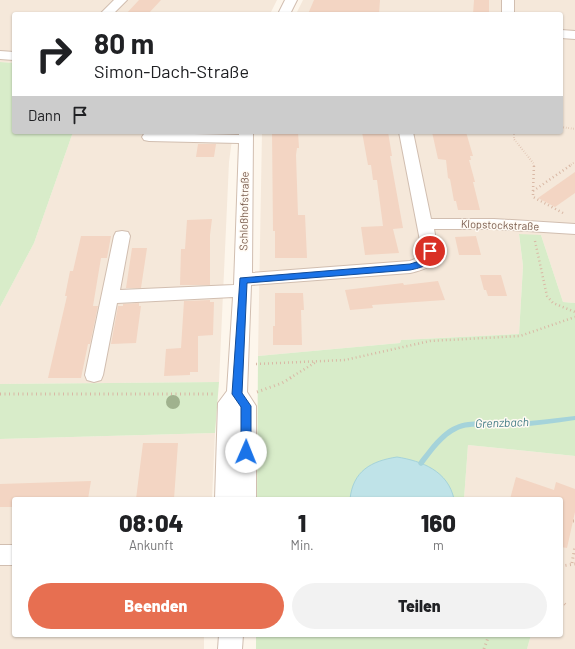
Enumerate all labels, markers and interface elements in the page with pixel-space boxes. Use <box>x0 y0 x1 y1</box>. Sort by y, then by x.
text: 80 m <box>94 26 154 60</box>
icon: right <box>28 28 80 80</box>
text: Simon-Dach-Straße <box>94 60 249 82</box>
icon: arrive <box>69 104 91 126</box>
text: Dann <box>28 106 61 124</box>
street label: Schloßhofstraße <box>236 171 251 251</box>
street label: Klopstockstraße <box>461 217 540 232</box>
pin <box>413 234 447 268</box>
icon: arrive <box>419 240 441 262</box>
water label: Grenzbach <box>475 414 529 430</box>
position arrow <box>225 431 267 473</box>
text: 08:04 <box>119 508 184 537</box>
text: 1 <box>298 508 306 537</box>
text: 160 <box>421 508 456 537</box>
text: Ankunft <box>129 537 174 553</box>
text: Min. <box>291 537 314 553</box>
text: m <box>433 537 444 553</box>
button: Beenden <box>28 583 284 629</box>
button: Teilen <box>292 583 547 629</box>

